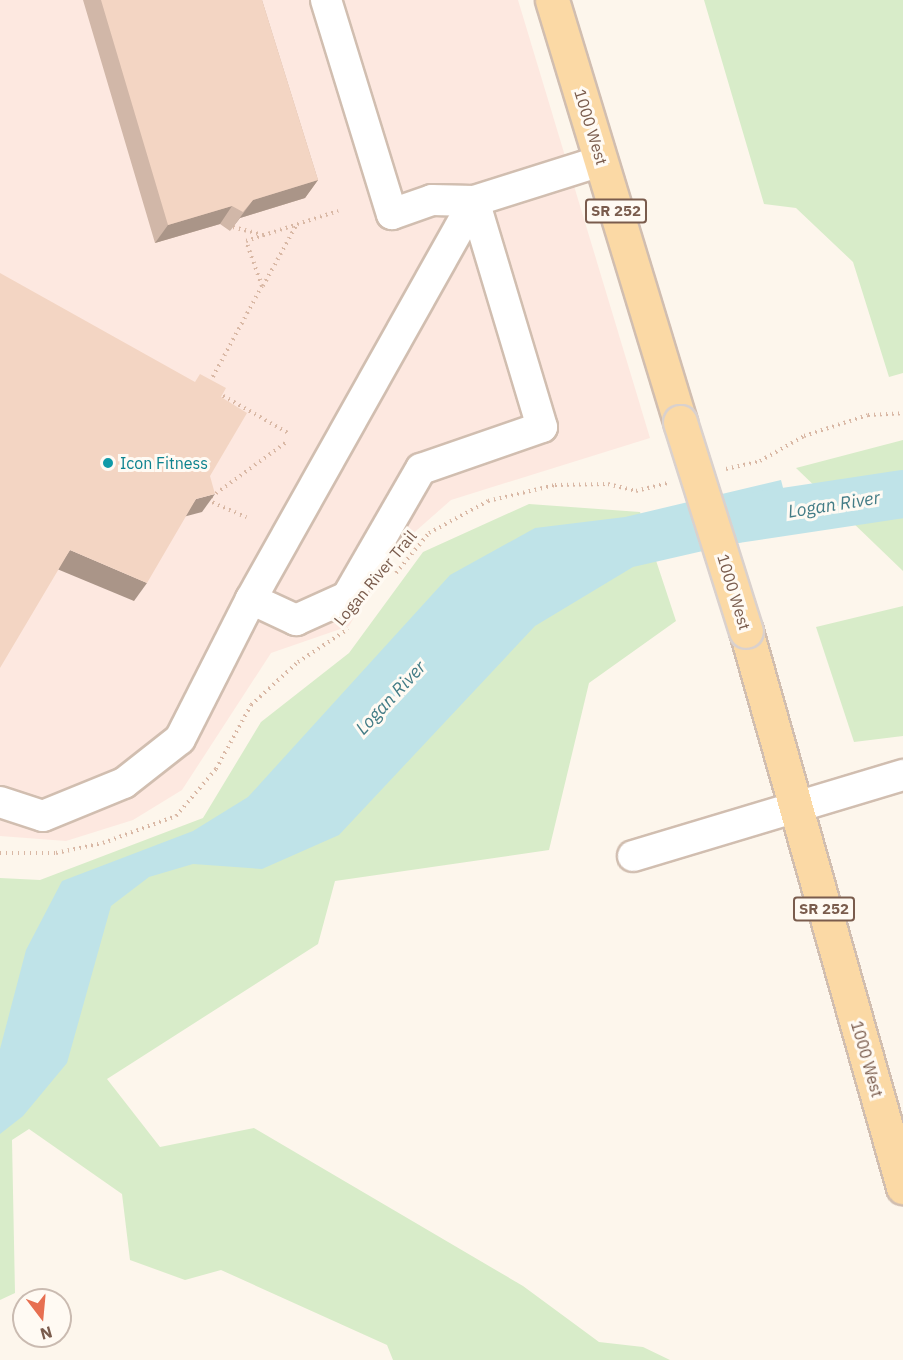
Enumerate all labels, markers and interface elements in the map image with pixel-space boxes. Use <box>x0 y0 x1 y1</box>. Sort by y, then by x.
street label: 1000 West <box>570 87 612 167</box>
road number: SR 252 <box>584 199 648 223</box>
place label: Icon Fitness <box>120 453 208 473</box>
marker: Icon Fitness <box>101 456 115 470</box>
water label: Logan River <box>787 487 881 523</box>
street label: Logan River Trail <box>330 527 420 629</box>
street label: 1000 West <box>713 552 755 632</box>
water label: Logan River <box>351 657 431 739</box>
road number: SR 252 <box>792 897 856 921</box>
street label: 1000 West <box>847 1019 887 1099</box>
north arrow <box>12 1288 72 1348</box>
text: N <box>38 1322 55 1345</box>

